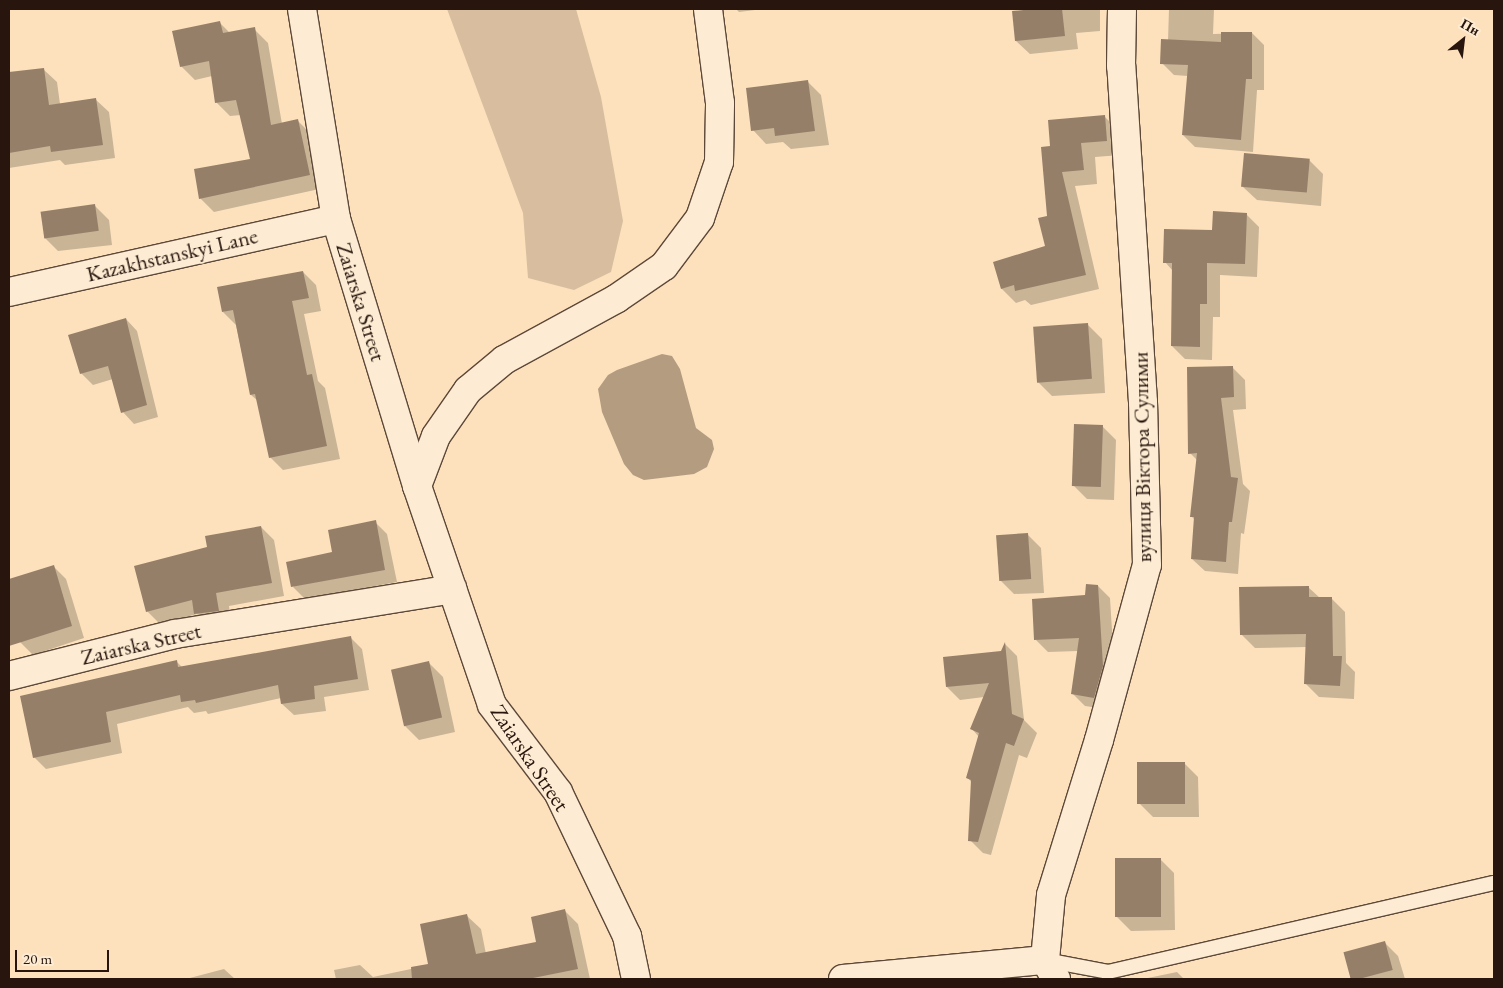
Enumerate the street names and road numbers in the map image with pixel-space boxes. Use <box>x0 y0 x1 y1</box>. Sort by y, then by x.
street label: Kazakhstanskyi Lane <box>84 222 260 288</box>
street label: Zaiarska Street <box>330 240 392 364</box>
street label: вулиця Віктора Сулими <box>1127 351 1157 563</box>
street label: Zaiarska Street <box>78 617 204 671</box>
street label: Zaiarska Street <box>485 700 575 816</box>

